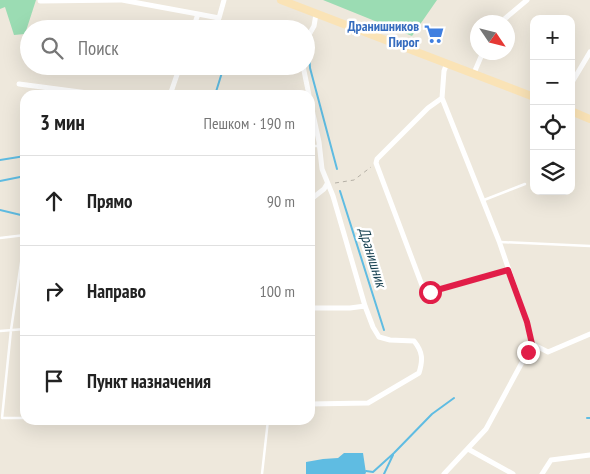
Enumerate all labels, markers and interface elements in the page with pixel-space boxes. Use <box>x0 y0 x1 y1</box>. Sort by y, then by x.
north arrow <box>470 15 515 60</box>
map controls <box>530 15 575 195</box>
button: + <box>530 15 575 60</box>
place label: Дранишников Пирог <box>347 17 420 51</box>
search box <box>20 20 315 75</box>
supermarket icon: Дранишников Пирог <box>423 23 445 45</box>
icon: search <box>38 34 66 62</box>
text: Поиск <box>78 36 119 60</box>
button: − <box>530 60 575 105</box>
button: locate <box>530 105 575 150</box>
text: 3 мин <box>40 109 85 136</box>
text: Пешком · 190 m <box>204 113 295 133</box>
button: layers <box>530 150 575 195</box>
icon: ahead <box>40 187 68 215</box>
text: Прямо <box>87 189 132 213</box>
text: 90 m <box>267 191 295 211</box>
water label: Дранишник <box>355 224 392 291</box>
icon: right <box>40 277 68 305</box>
text: Направо <box>87 279 146 303</box>
text: 100 m <box>260 281 295 301</box>
route start <box>419 281 442 304</box>
route end <box>517 341 540 364</box>
icon: arrive <box>40 367 68 395</box>
text: Пункт назначения <box>87 369 211 393</box>

